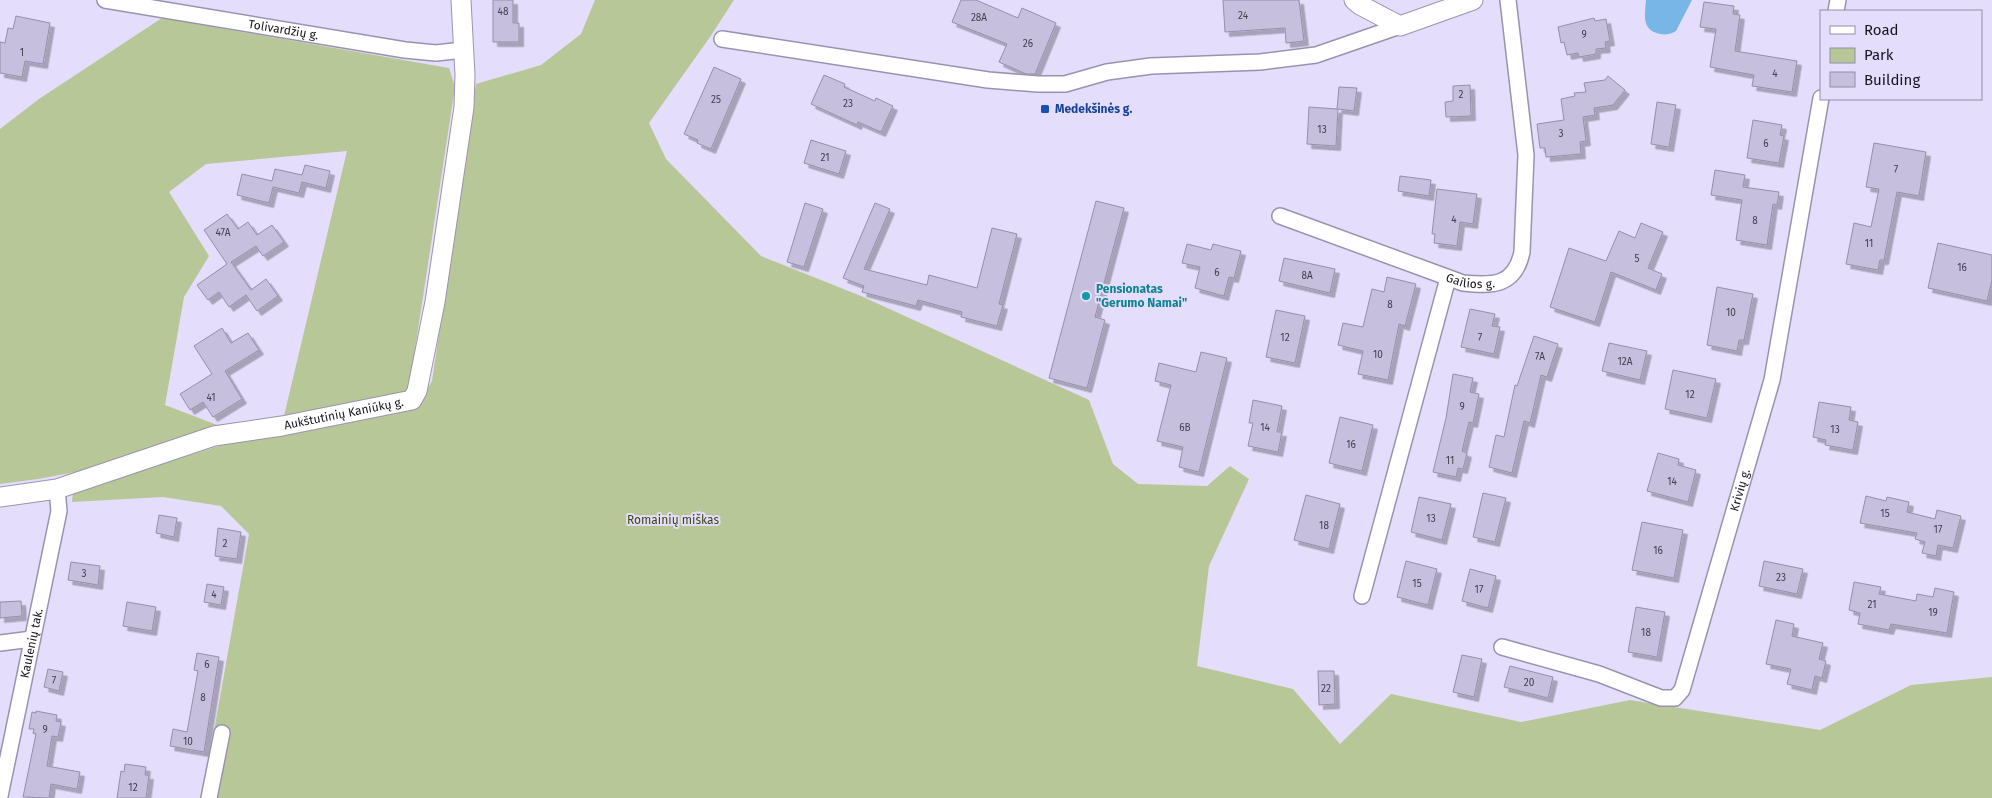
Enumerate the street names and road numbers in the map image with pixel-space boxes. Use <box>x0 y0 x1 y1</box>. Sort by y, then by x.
street label: Tolivardžių g. <box>247 17 320 43</box>
street label: Gailios g. <box>1444 270 1496 291</box>
street label: Aukštutinių Kaniūkų g. <box>283 395 405 432</box>
street label: Krivių g. <box>1727 467 1753 513</box>
street label: Kaulenių tak. <box>18 607 46 679</box>

